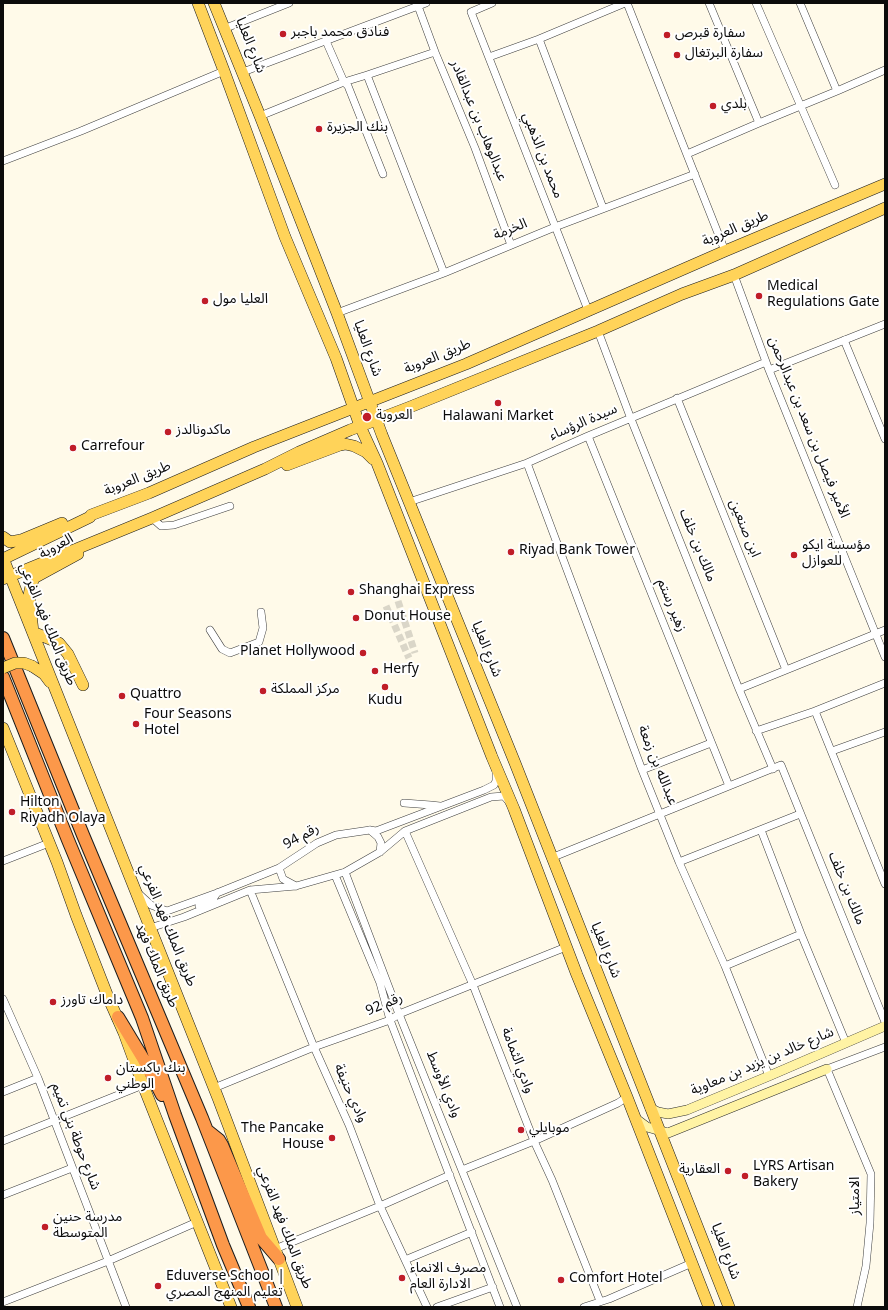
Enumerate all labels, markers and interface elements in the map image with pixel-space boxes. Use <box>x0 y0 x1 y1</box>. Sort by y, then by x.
street label: شارع العليا <box>230 16 268 76</box>
place label: فنادق محمد باجبر <box>291 26 389 42</box>
place label: سفارة قبرص <box>675 27 745 43</box>
marker: فنادق محمد باجبر <box>278 29 288 39</box>
marker: سفارة قبرص <box>662 30 672 40</box>
place label: سفارة البرتغال <box>685 47 763 63</box>
marker: سفارة البرتغال <box>672 50 682 60</box>
street label: عبدالوهاب بن عبدالقادر <box>445 58 509 184</box>
place label: بلدي <box>721 98 747 114</box>
marker: بلدي <box>708 101 718 111</box>
street label: محمد بن الذهبي <box>517 111 565 201</box>
place label: بنك الجزيرة <box>327 121 388 137</box>
marker: بنك الجزيرة <box>314 124 324 134</box>
street label: طريق العروبة <box>700 209 772 251</box>
street label: الخرمة <box>492 217 530 245</box>
place label: Medical Regulations Gate <box>767 280 879 312</box>
marker: Medical Regulations Gate <box>754 291 764 301</box>
place label: العليا مول <box>213 293 268 309</box>
marker: العليا مول <box>200 296 210 306</box>
street label: شارع العليا <box>348 319 384 379</box>
street label: الأمير فيصل بن سعد بن عبدالرحمن <box>763 335 851 521</box>
street label: طريق العروبة <box>402 337 474 379</box>
marker: Halawani Market <box>493 398 503 408</box>
street label: سيدة الرؤساء <box>547 402 621 446</box>
place label: العروبة <box>376 409 413 425</box>
place label: Halawani Market <box>442 410 554 426</box>
marker: العروبة <box>361 411 373 423</box>
place label: ماكدونالدز <box>176 424 231 440</box>
marker: ماكدونالدز <box>163 427 173 437</box>
place label: Carrefour <box>81 440 145 456</box>
marker: Carrefour <box>68 443 78 453</box>
street label: طريق العروبة <box>102 459 174 501</box>
street label: ابن صنعين <box>724 498 762 560</box>
street label: مالك بن خلف <box>674 507 718 585</box>
street label: العروبة <box>37 532 77 564</box>
place label: مؤسسة ايكو للعوازل <box>802 539 871 572</box>
place label: Riyad Bank Tower <box>519 544 635 560</box>
marker: Riyad Bank Tower <box>506 547 516 557</box>
marker: مؤسسة ايكو للعوازل <box>789 550 799 560</box>
street label: طريق الملك فهد الفرعي <box>14 561 78 689</box>
street label: زهير رستم <box>652 577 688 635</box>
place label: Shanghai Express <box>359 584 475 600</box>
marker: Shanghai Express <box>346 587 356 597</box>
place label: Donut House <box>364 610 451 626</box>
marker: Donut House <box>351 613 361 623</box>
street label: شارع العليا <box>466 620 504 680</box>
place label: Planet Hollywood <box>240 645 355 661</box>
marker: Planet Hollywood <box>358 648 368 658</box>
place label: Herfy <box>383 663 419 679</box>
marker: Herfy <box>370 666 380 676</box>
marker: Kudu <box>380 682 390 692</box>
place label: مركز المملكة <box>271 683 340 699</box>
marker: مركز المملكة <box>258 686 268 696</box>
place label: Quattro <box>130 688 182 704</box>
marker: Quattro <box>117 691 127 701</box>
place label: Kudu <box>368 694 402 710</box>
place label: Four Seasons Hotel <box>144 708 232 740</box>
marker: Four Seasons Hotel <box>131 719 141 729</box>
street label: عبدالله بن زمعة <box>632 724 680 808</box>
place label: Hilton Riyadh Olaya <box>20 796 106 828</box>
marker: Hilton Riyadh Olaya <box>7 807 17 817</box>
street label: رقم 94 <box>281 821 323 855</box>
street label: مالك بن خلف <box>823 850 867 928</box>
street label: طريق الملك فهد الفرعي <box>134 862 198 990</box>
street label: طريق الملك فهد <box>130 921 180 1011</box>
street label: شارع العليا <box>585 921 623 981</box>
street label: رقم 92 <box>364 991 406 1021</box>
place label: داماك تاورز <box>61 994 123 1010</box>
marker: داماك تاورز <box>48 997 58 1007</box>
street label: شارع خالد بن يزيد بن معاوية <box>689 1025 837 1101</box>
street label: وادي الثمامة <box>496 1026 536 1096</box>
street label: وادي الأوسط <box>421 1049 463 1121</box>
place label: بنك باكستان الوطني <box>116 1062 186 1094</box>
street label: وادي حنيفة <box>329 1062 369 1126</box>
marker: بنك باكستان الوطني <box>103 1073 113 1083</box>
street label: شارع حوطة بني تميم <box>46 1081 102 1193</box>
place label: The Pancake House <box>241 1122 324 1154</box>
place label: موبايلي <box>529 1122 569 1138</box>
marker: موبايلي <box>516 1125 526 1135</box>
marker: The Pancake House <box>327 1133 337 1143</box>
place label: LYRS Artisan Bakery <box>753 1160 834 1192</box>
place label: العقارية <box>679 1163 720 1179</box>
street label: طريق الملك فهد الفرعي <box>252 1164 314 1292</box>
marker: العقارية <box>723 1166 733 1176</box>
marker: LYRS Artisan Bakery <box>740 1171 750 1181</box>
street label: الامتياز <box>849 1177 865 1215</box>
place label: مدرسة حنين المتوسطة <box>53 1211 122 1244</box>
marker: مدرسة حنين المتوسطة <box>40 1222 50 1232</box>
street label: شارع العليا <box>706 1222 742 1282</box>
place label: مصرف الانماء الادارة العام <box>410 1262 486 1294</box>
place label: Eduverse School | تعليم المنهج المصري <box>166 1270 285 1302</box>
place label: Comfort Hotel <box>569 1272 663 1288</box>
marker: مصرف الانماء الادارة العام <box>397 1273 407 1283</box>
marker: Comfort Hotel <box>556 1275 566 1285</box>
marker: Eduverse School | تعليم المنهج المصري <box>153 1281 163 1291</box>

